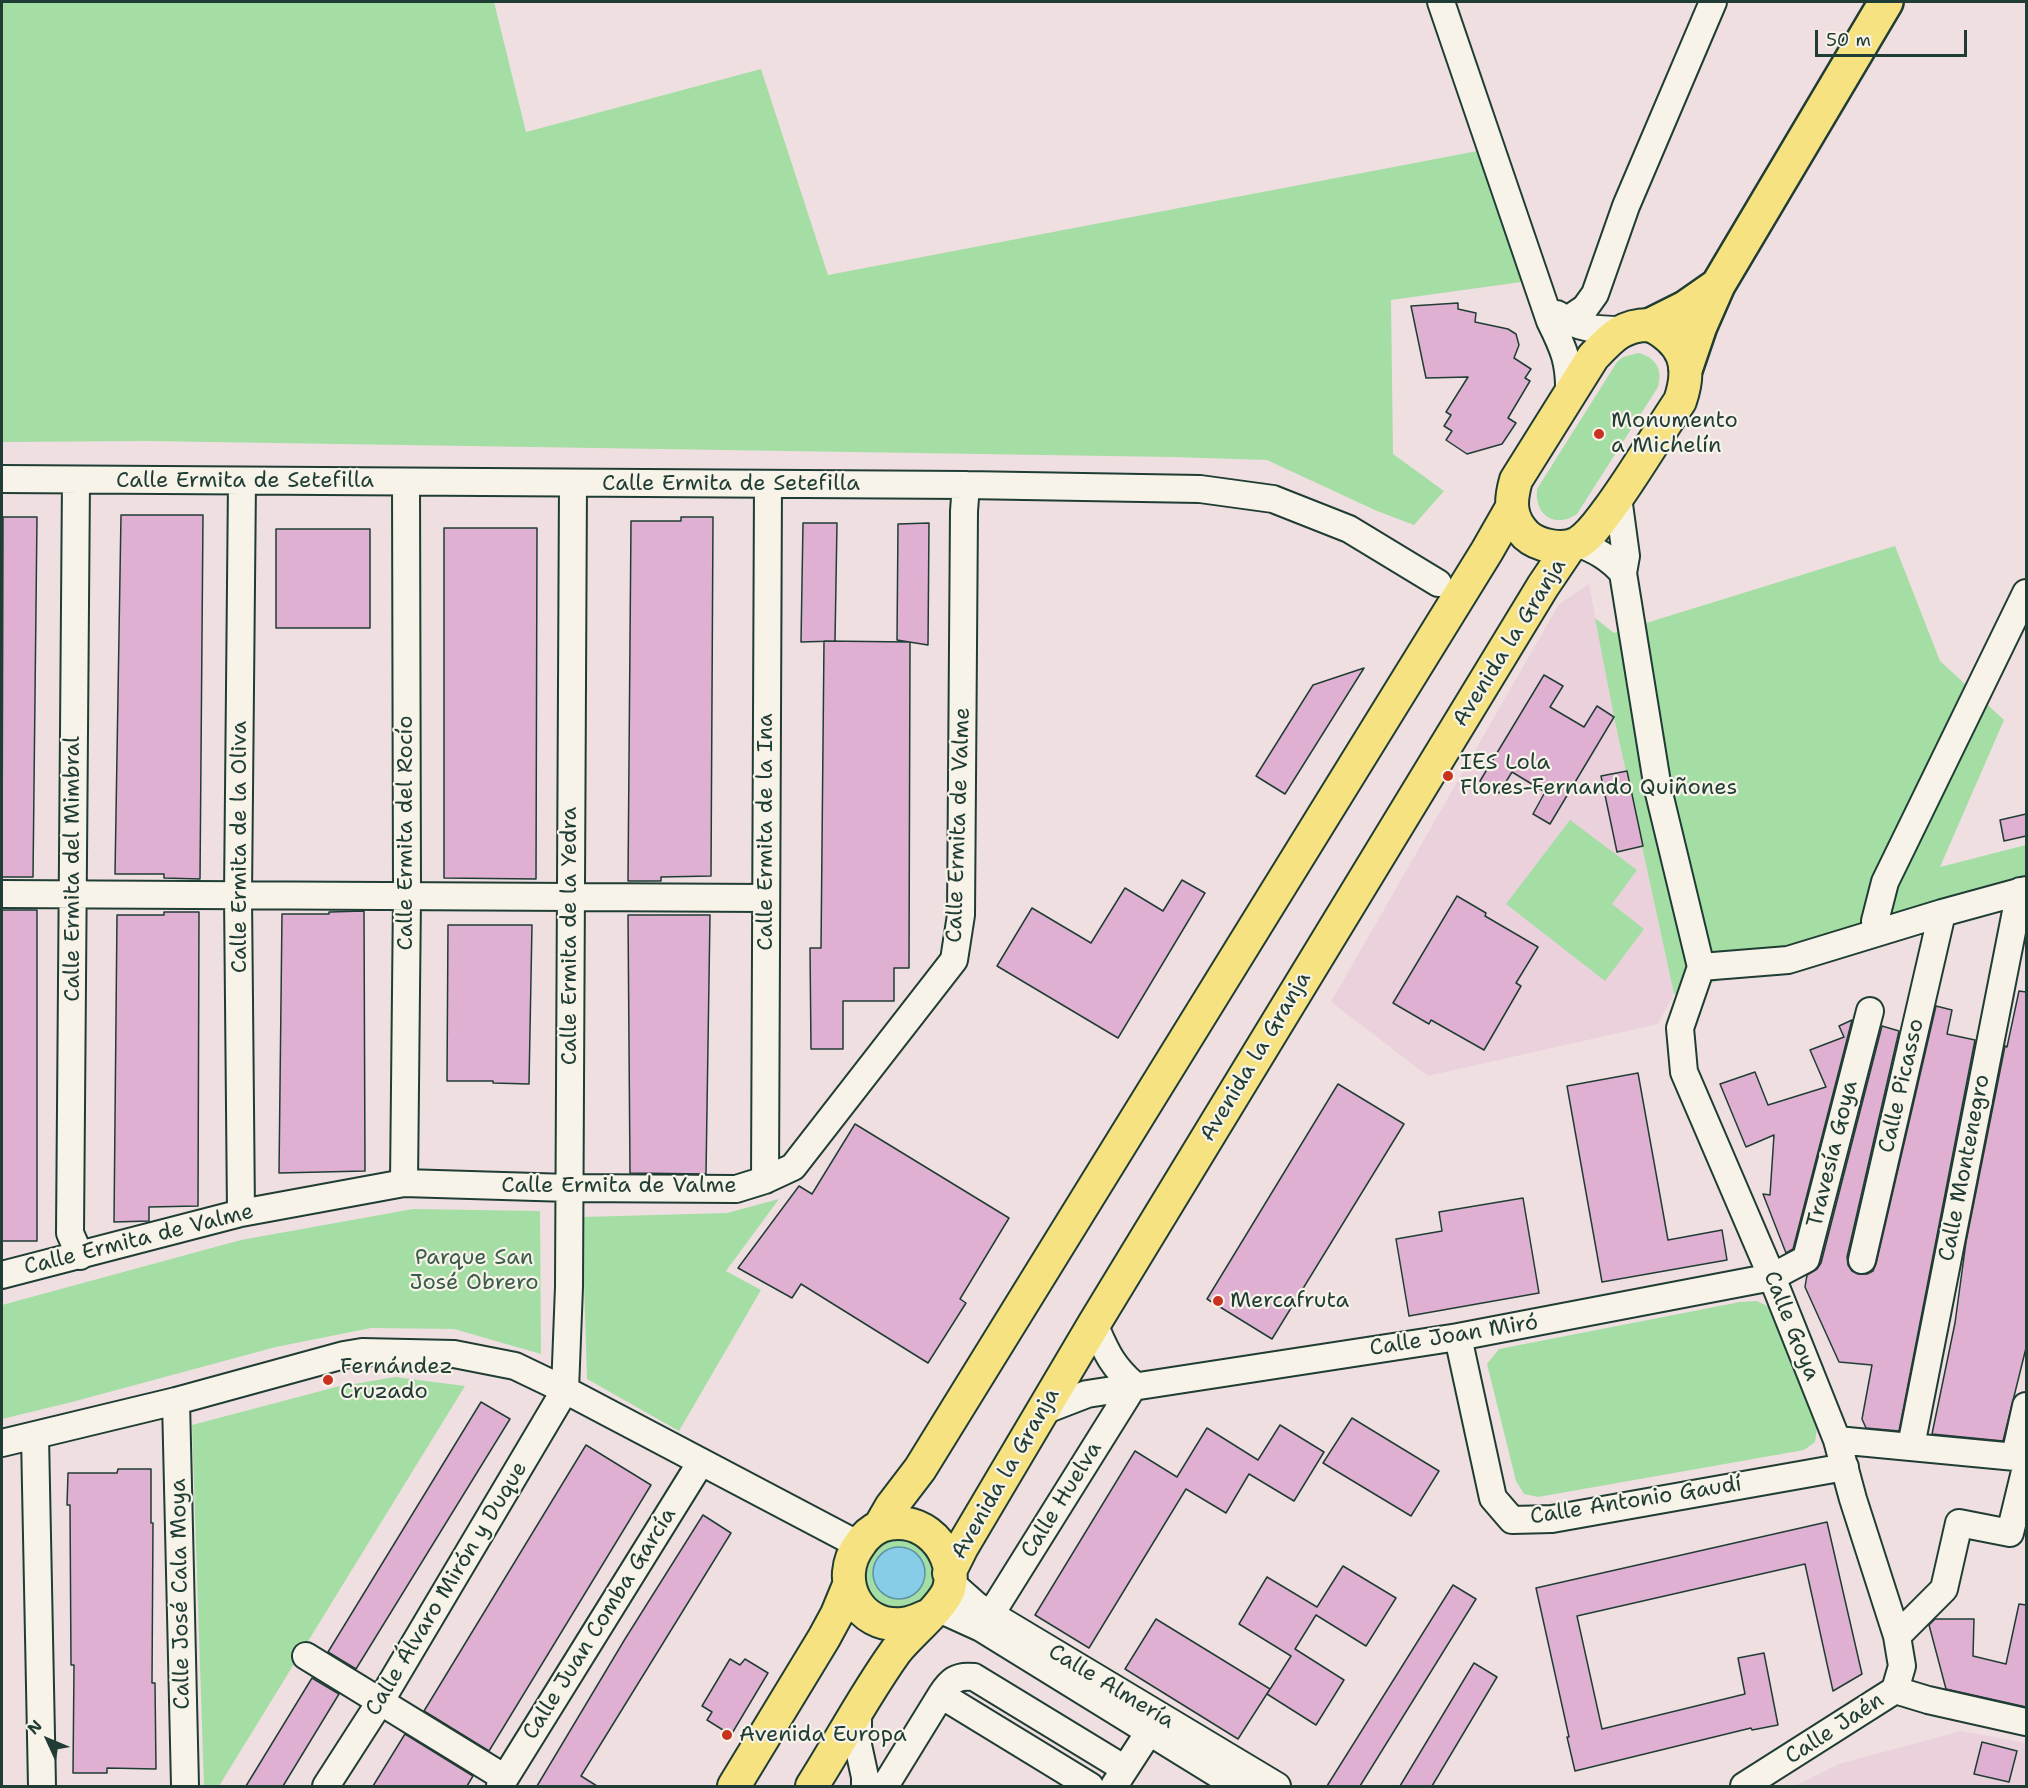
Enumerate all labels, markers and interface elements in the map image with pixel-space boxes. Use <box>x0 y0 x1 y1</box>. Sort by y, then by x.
scale bar <box>1818 18 1970 56</box>
text: 50 m <box>1826 28 1871 52</box>
place label: Monumento a Michelín <box>1611 408 1738 460</box>
marker: Monumento a Michelín <box>1592 427 1606 441</box>
street label: Calle Ermita de Setefilla <box>116 468 374 494</box>
street label: Calle Ermita de Setefilla <box>602 471 860 497</box>
street label: Avenida la Granja <box>1448 554 1572 732</box>
street label: Calle Ermita de Valme <box>942 707 976 943</box>
street label: Calle Ermita de la Ina <box>753 713 779 951</box>
street label: Calle Ermita del Rocío <box>393 715 419 951</box>
street label: Calle Ermita de la Oliva <box>227 721 253 973</box>
street label: Calle Ermita del Mimbral <box>60 736 86 1002</box>
place label: IES Lola Flores-Fernando Quiñones <box>1460 750 1737 802</box>
marker: IES Lola Flores-Fernando Quiñones <box>1441 769 1455 783</box>
street label: Calle Ermita de la Yedra <box>557 807 583 1065</box>
street label: Avenida la Granja <box>1195 967 1317 1147</box>
street label: Calle Picasso <box>1874 1016 1930 1156</box>
street label: Calle Montenegro <box>1934 1072 1996 1264</box>
street label: Travesía Goya <box>1802 1078 1864 1230</box>
street label: Calle Ermita de Valme <box>501 1173 737 1199</box>
street label: Calle Ermita de Valme <box>22 1199 256 1281</box>
park label: Parque San José Obrero <box>409 1245 539 1296</box>
street label: Calle Goya <box>1757 1267 1825 1385</box>
place label: Mercafruta <box>1230 1288 1349 1314</box>
marker: Mercafruta <box>1211 1294 1225 1308</box>
street label: Calle Joan Miró <box>1368 1310 1540 1362</box>
place label: Fernández Cruzado <box>340 1354 453 1406</box>
marker: Fernández Cruzado <box>321 1373 335 1387</box>
street label: Avenida la Granja <box>946 1384 1066 1564</box>
street label: Calle Huelva <box>1016 1437 1108 1563</box>
street label: Calle Álvaro Mirón y Duque <box>360 1457 534 1721</box>
street label: Calle Antonio Gaudí <box>1528 1471 1744 1531</box>
street label: Calle José Cala Moya <box>166 1478 196 1710</box>
street label: Calle Juan Comba García <box>518 1503 682 1745</box>
street label: Calle Almería <box>1043 1639 1179 1735</box>
street label: Calle Jaén <box>1781 1687 1889 1771</box>
north arrow <box>18 1710 78 1770</box>
text: N <box>23 1715 47 1739</box>
place label: Avenida Europa <box>739 1722 907 1748</box>
marker: Avenida Europa <box>720 1728 734 1742</box>

